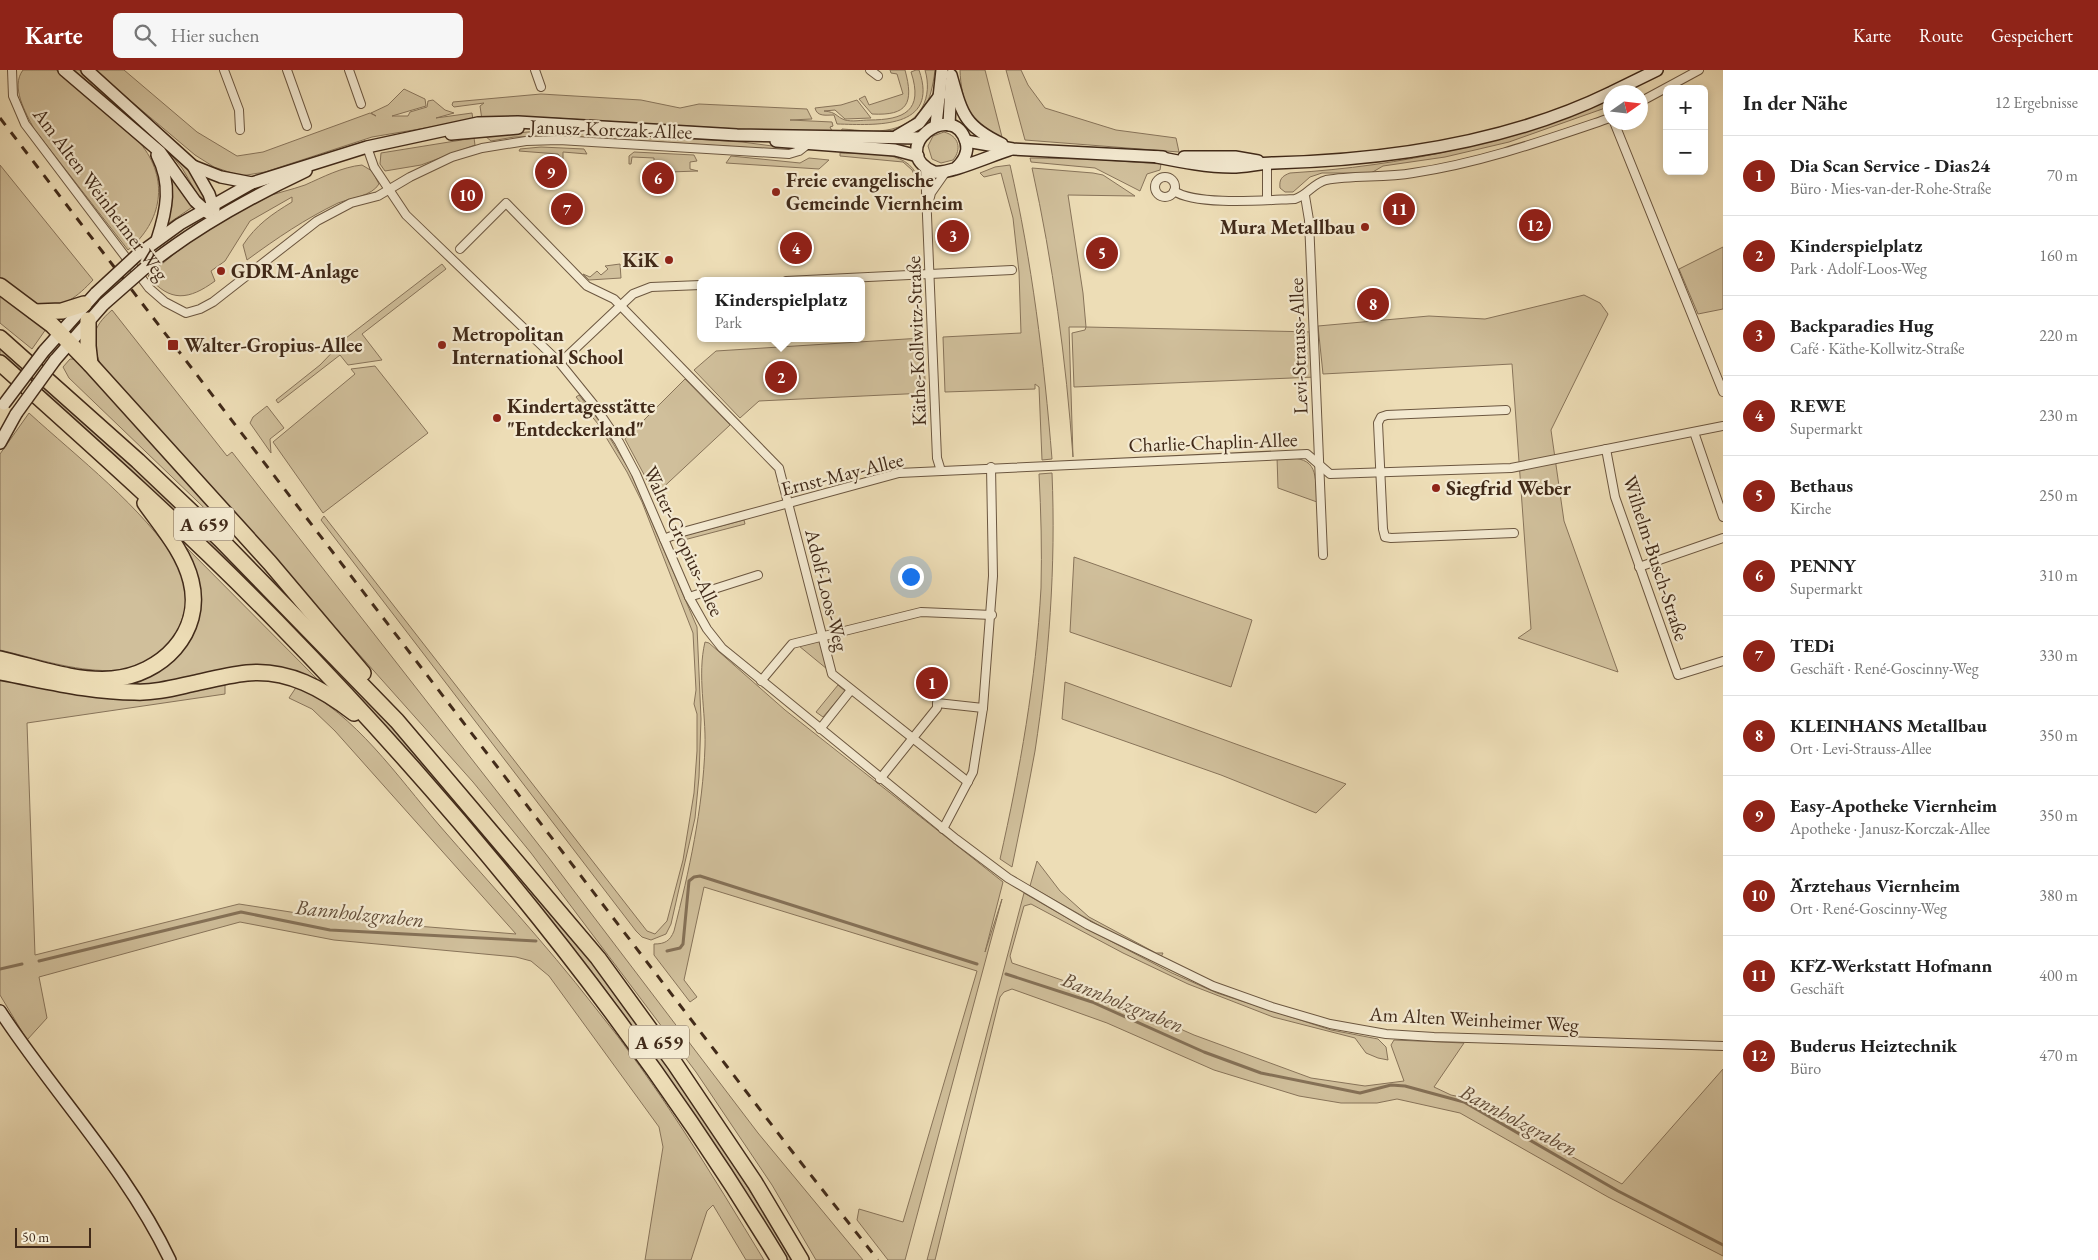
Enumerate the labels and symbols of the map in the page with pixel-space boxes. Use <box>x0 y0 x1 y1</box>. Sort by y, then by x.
north arrow <box>1603 85 1648 130</box>
street label: Am Alten Weinheimer Weg <box>27 101 175 286</box>
street label: Janusz-Korczak-Allee <box>527 113 693 145</box>
pin: 9 <box>535 153 567 191</box>
pin: 6 <box>642 159 674 197</box>
place label: Freie evangelische Gemeinde Viernheim <box>786 167 963 216</box>
pin: 10 <box>451 176 483 214</box>
marker: Freie evangelische Gemeinde Viernheim <box>770 186 782 198</box>
pin: 7 <box>551 190 583 228</box>
pin: 11 <box>1383 190 1415 228</box>
pin: 12 <box>1519 206 1551 244</box>
place label: Mura Metallbau <box>1220 214 1355 240</box>
pin: 3 <box>937 217 969 255</box>
marker: Mura Metallbau <box>1359 221 1371 233</box>
pin: 4 <box>780 229 812 267</box>
pin: 5 <box>1086 234 1118 272</box>
place label: KiK <box>623 247 660 273</box>
marker: KiK <box>663 254 675 266</box>
street label: Käthe-Kollwitz-Straße <box>900 255 932 427</box>
place label: GDRM-Anlage <box>231 258 359 284</box>
marker: GDRM-Anlage <box>215 265 227 277</box>
street label: Levi-Strauss-Allee <box>1283 277 1313 415</box>
pin: 8 <box>1357 285 1389 323</box>
place label: Metropolitan International School <box>452 321 624 370</box>
place label: Walter-Gropius-Allee <box>184 332 363 358</box>
marker: Walter-Gropius-Allee <box>166 338 180 352</box>
marker: Metropolitan International School <box>436 339 448 351</box>
pin: 2 <box>765 358 797 396</box>
place label: Kindertagesstätte "Entdeckerland" <box>507 393 655 442</box>
marker: Kindertagesstätte "Entdeckerland" <box>491 412 503 424</box>
street label: Charlie-Chaplin-Allee <box>1128 426 1298 458</box>
street label: Ernst-May-Allee <box>778 446 906 502</box>
street label: Walter-Gropius-Allee <box>638 462 730 621</box>
street label: Wilhelm-Busch-Straße <box>1617 472 1695 644</box>
place label: Siegfrid Weber <box>1446 475 1572 501</box>
marker: Siegfrid Weber <box>1430 482 1442 494</box>
road number: A 659 <box>174 508 234 540</box>
street label: Adolf-Loos-Weg <box>799 525 855 654</box>
your location <box>898 564 924 590</box>
pin: 1 <box>916 664 948 702</box>
water label: Bannholzgraben <box>293 893 426 933</box>
water label: Bannholzgraben <box>1057 965 1188 1039</box>
street label: Am Alten Weinheimer Weg <box>1367 1000 1580 1037</box>
road number: A 659 <box>629 1026 689 1059</box>
water label: Bannholzgraben <box>1455 1077 1582 1162</box>
scale bar <box>15 1225 91 1248</box>

